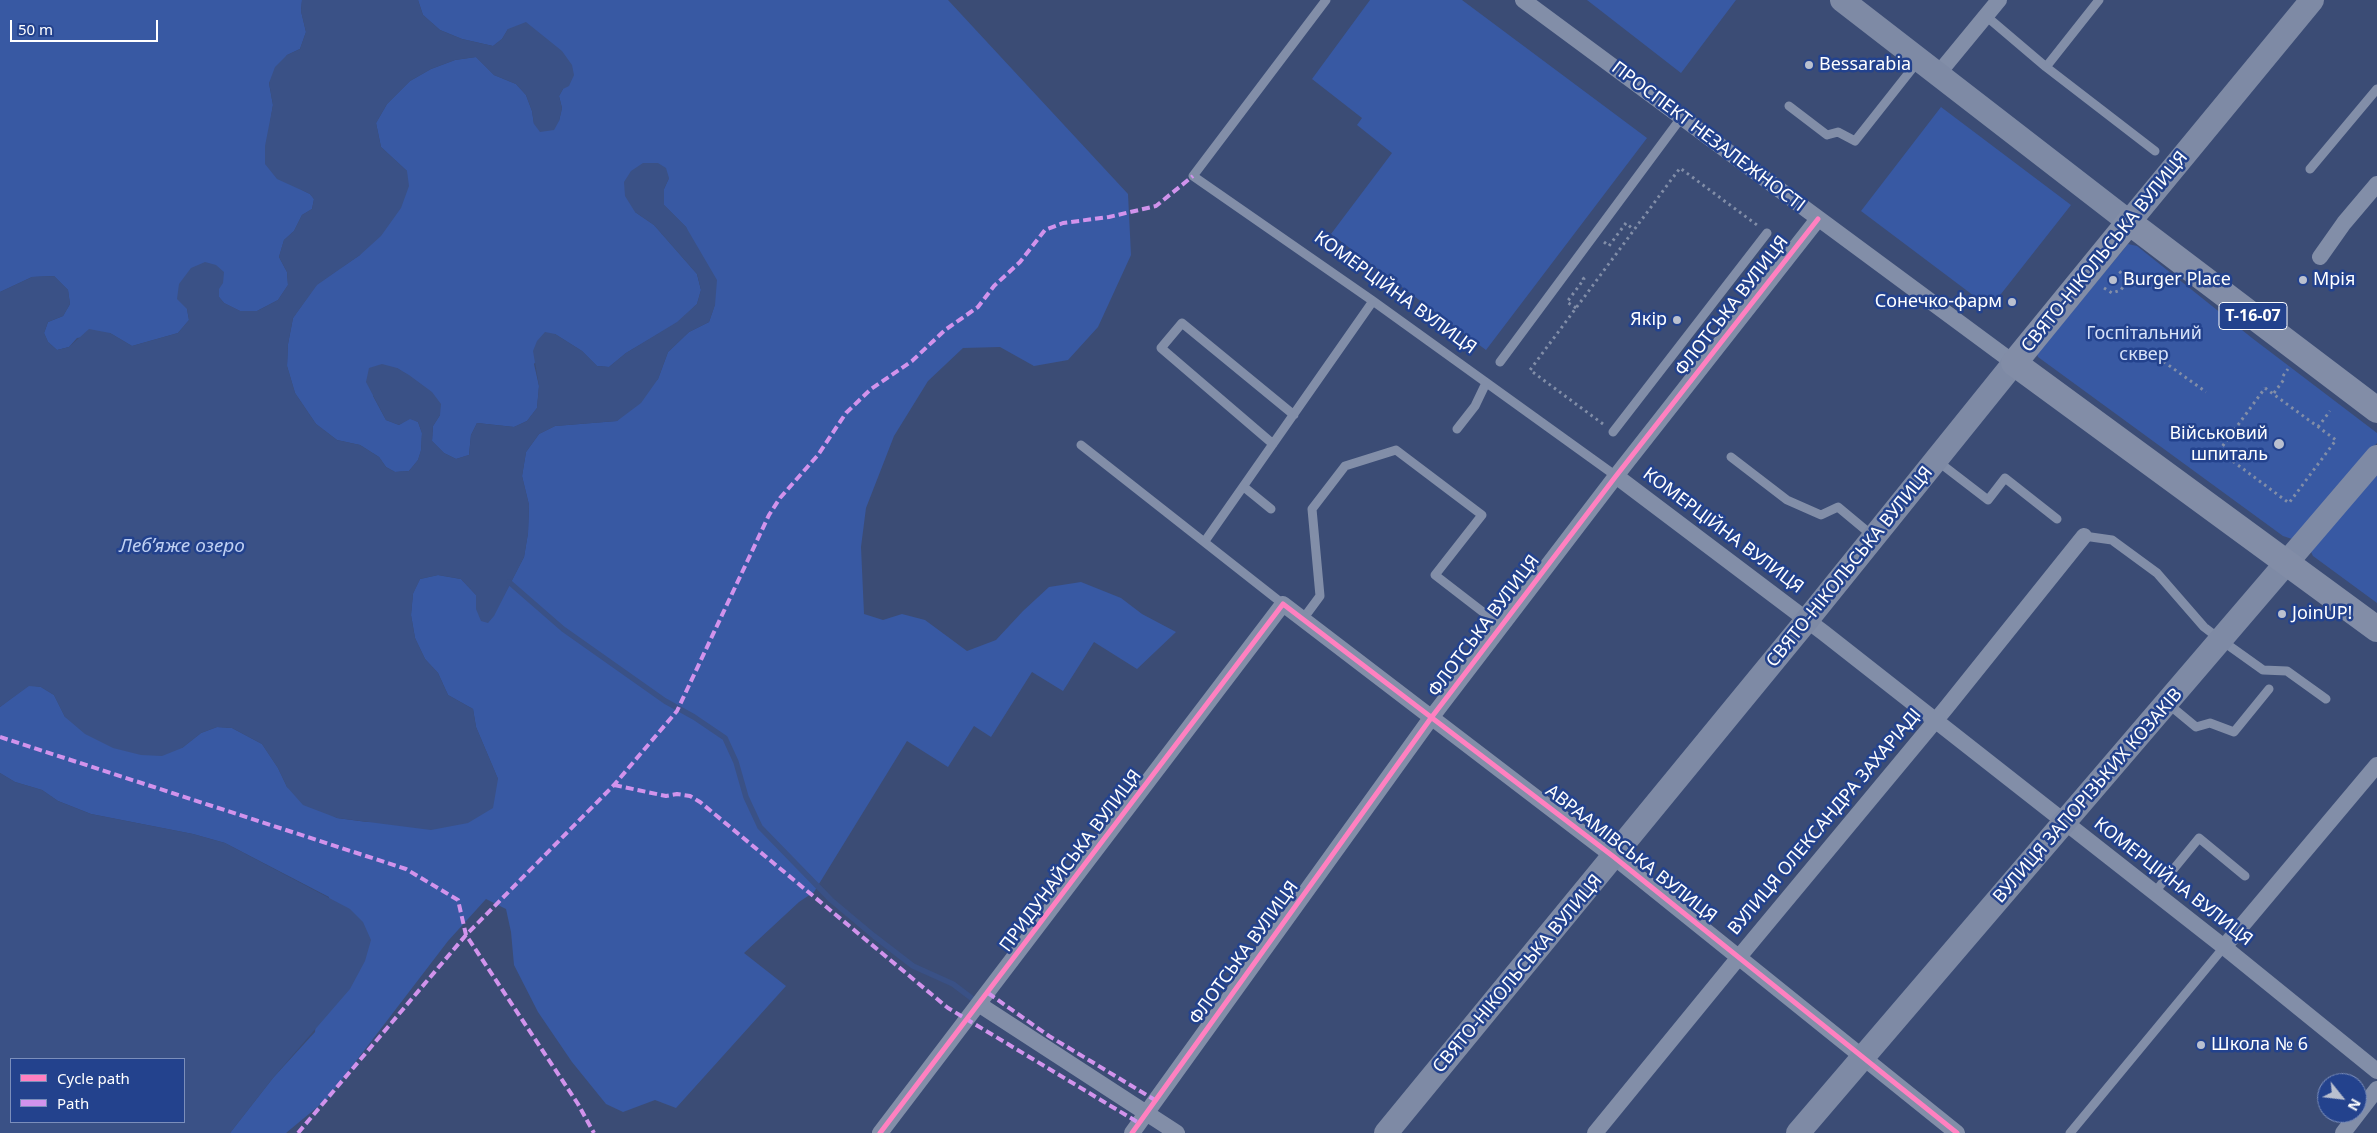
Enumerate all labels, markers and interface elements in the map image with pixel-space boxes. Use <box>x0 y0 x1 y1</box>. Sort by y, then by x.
scale bar <box>12 10 160 42</box>
text: 50 m <box>18 19 53 39</box>
place label: Bessarabia <box>1819 54 1911 76</box>
street label: ПРОСПЕКТ НЕЗАЛЕЖНОСТІ <box>1607 57 1809 217</box>
marker: Bessarabia <box>1803 59 1815 71</box>
street label: СВЯТО-НІКОЛЬСЬКА ВУЛИЦЯ <box>2017 147 2193 357</box>
street label: КОМЕРЦІЙНА ВУЛИЦЯ <box>1310 227 1480 359</box>
street label: ФЛОТСЬКА ВУЛИЦЯ <box>1671 232 1793 380</box>
place label: Burger Place <box>2123 269 2231 291</box>
place label: Мрія <box>2313 269 2355 291</box>
marker: Burger Place <box>2107 274 2119 286</box>
marker: Мрія <box>2297 274 2309 286</box>
place label: Сонечко-фарм <box>1875 291 2002 313</box>
marker: Сонечко-фарм <box>2006 296 2018 308</box>
road number: Т-16-07 <box>2219 302 2287 330</box>
place label: Якір <box>1630 309 1667 331</box>
marker: Якір <box>1671 314 1683 326</box>
park label: Госпітальний сквер <box>2086 323 2202 366</box>
place label: Військовий шпиталь <box>2169 423 2268 466</box>
marker: Військовий шпиталь <box>2272 437 2286 451</box>
street label: СВЯТО-НІКОЛЬСЬКА ВУЛИЦЯ <box>1762 462 1938 672</box>
street label: КОМЕРЦІЙНА ВУЛИЦЯ <box>1638 464 1808 598</box>
water label: Леб’яже озеро <box>119 536 245 558</box>
street label: ФЛОТСЬКА ВУЛИЦЯ <box>1424 551 1544 701</box>
place label: JoinUP! <box>2292 603 2352 625</box>
marker: JoinUP! <box>2276 608 2288 620</box>
street label: ВУЛИЦЯ ЗАПОРІЗЬКИХ КОЗАКІВ <box>1989 684 2187 908</box>
street label: ВУЛИЦЯ ОЛЕКСАНДРА ЗАХАРІАДІ <box>1724 704 1926 940</box>
street label: ПРИДУНАЙСЬКА ВУЛИЦЯ <box>995 766 1147 956</box>
street label: АВРААМІВСЬКА ВУЛИЦЯ <box>1541 780 1721 928</box>
street label: КОМЕРЦІЙНА ВУЛИЦЯ <box>2089 813 2257 951</box>
street label: СВЯТО-НІКОЛЬСЬКА ВУЛИЦЯ <box>1429 870 1607 1078</box>
street label: ФЛОТСЬКА ВУЛИЦЯ <box>1185 877 1303 1029</box>
place label: Школа № 6 <box>2211 1034 2308 1056</box>
marker: Школа № 6 <box>2195 1039 2207 1051</box>
legend <box>10 1058 185 1123</box>
text: Cycle path <box>57 1068 130 1088</box>
north arrow <box>2317 1073 2367 1123</box>
text: Path <box>57 1093 89 1113</box>
text: N <box>2344 1095 2366 1115</box>

